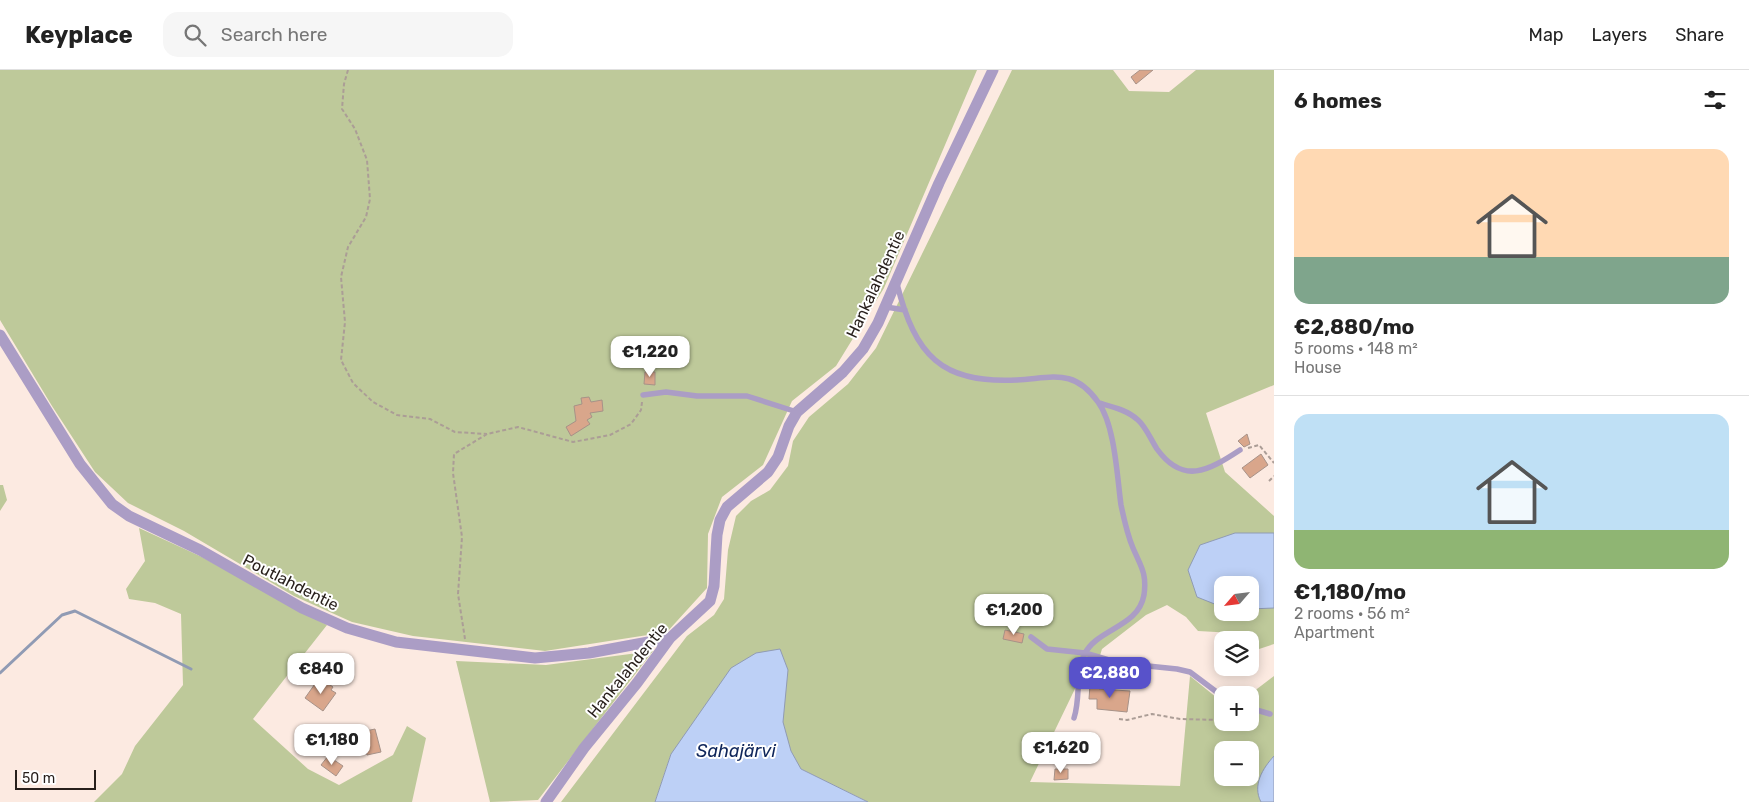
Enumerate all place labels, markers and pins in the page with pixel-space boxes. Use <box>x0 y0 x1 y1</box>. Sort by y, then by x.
pin: €1,220 <box>609 336 691 378</box>
pin: €1,200 <box>973 594 1055 636</box>
pin: €840 <box>291 652 351 695</box>
pin: €2,880 <box>1069 656 1151 699</box>
pin: €1,180 <box>291 724 373 766</box>
pin: €1,620 <box>1020 732 1102 774</box>

